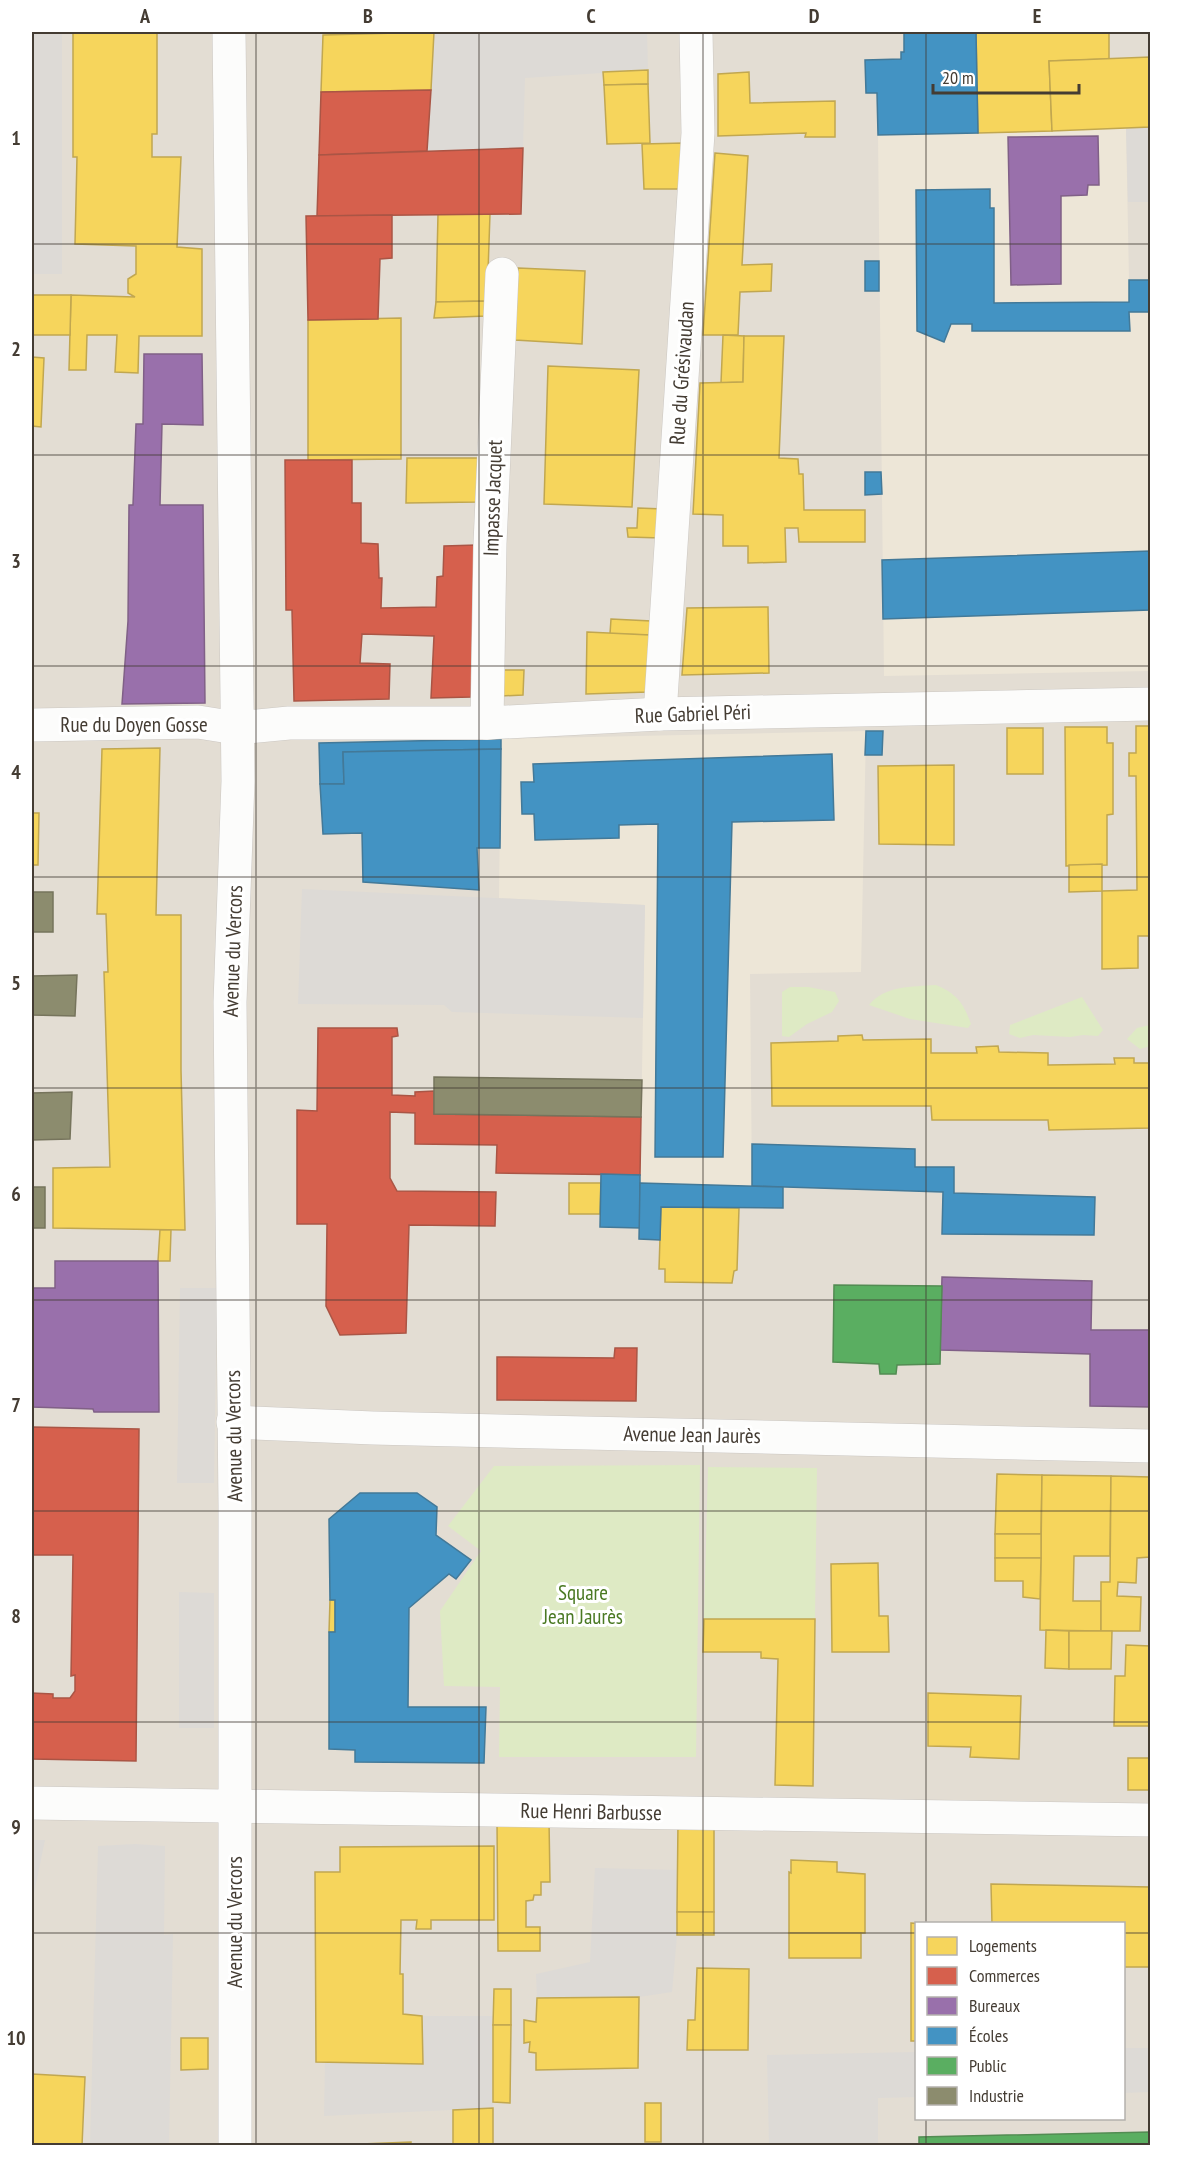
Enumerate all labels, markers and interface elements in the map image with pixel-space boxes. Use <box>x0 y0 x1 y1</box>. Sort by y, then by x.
text: A <box>139 3 151 29</box>
text: B <box>363 3 373 29</box>
text: C <box>586 3 596 29</box>
text: D <box>809 3 820 29</box>
text: E <box>1033 3 1041 29</box>
scale bar <box>933 57 1078 95</box>
text: 20 m <box>942 66 974 89</box>
text: 1 <box>11 125 21 151</box>
street label: Rue du Grésivaudan <box>663 300 700 446</box>
text: 2 <box>11 336 21 362</box>
street label: Impasse Jacquet <box>477 439 508 557</box>
text: 3 <box>11 548 21 574</box>
street label: Rue Gabriel Péri <box>634 698 752 729</box>
street label: Rue du Doyen Gosse <box>60 711 208 738</box>
text: 4 <box>11 759 21 785</box>
street label: Avenue du Vercors <box>217 885 248 1017</box>
text: 5 <box>11 970 21 996</box>
text: 6 <box>11 1181 21 1207</box>
street label: Avenue du Vercors <box>219 1370 248 1502</box>
text: 7 <box>11 1392 21 1418</box>
street label: Avenue Jean Jaurès <box>623 1420 761 1449</box>
park label: Square Jean Jaurès <box>542 1579 623 1630</box>
text: 8 <box>11 1603 21 1629</box>
street label: Rue Henri Barbusse <box>520 1797 662 1826</box>
text: 9 <box>11 1814 21 1840</box>
street label: Avenue du Vercors <box>221 1856 248 1988</box>
legend <box>915 1922 1125 2120</box>
text: Logements <box>969 1934 1037 1957</box>
text: Commerces <box>969 1964 1040 1987</box>
text: Bureaux <box>969 1994 1021 2017</box>
text: Écoles <box>969 2024 1008 2047</box>
text: 10 <box>6 2025 26 2051</box>
text: Public <box>969 2054 1007 2077</box>
text: Industrie <box>969 2084 1024 2107</box>

